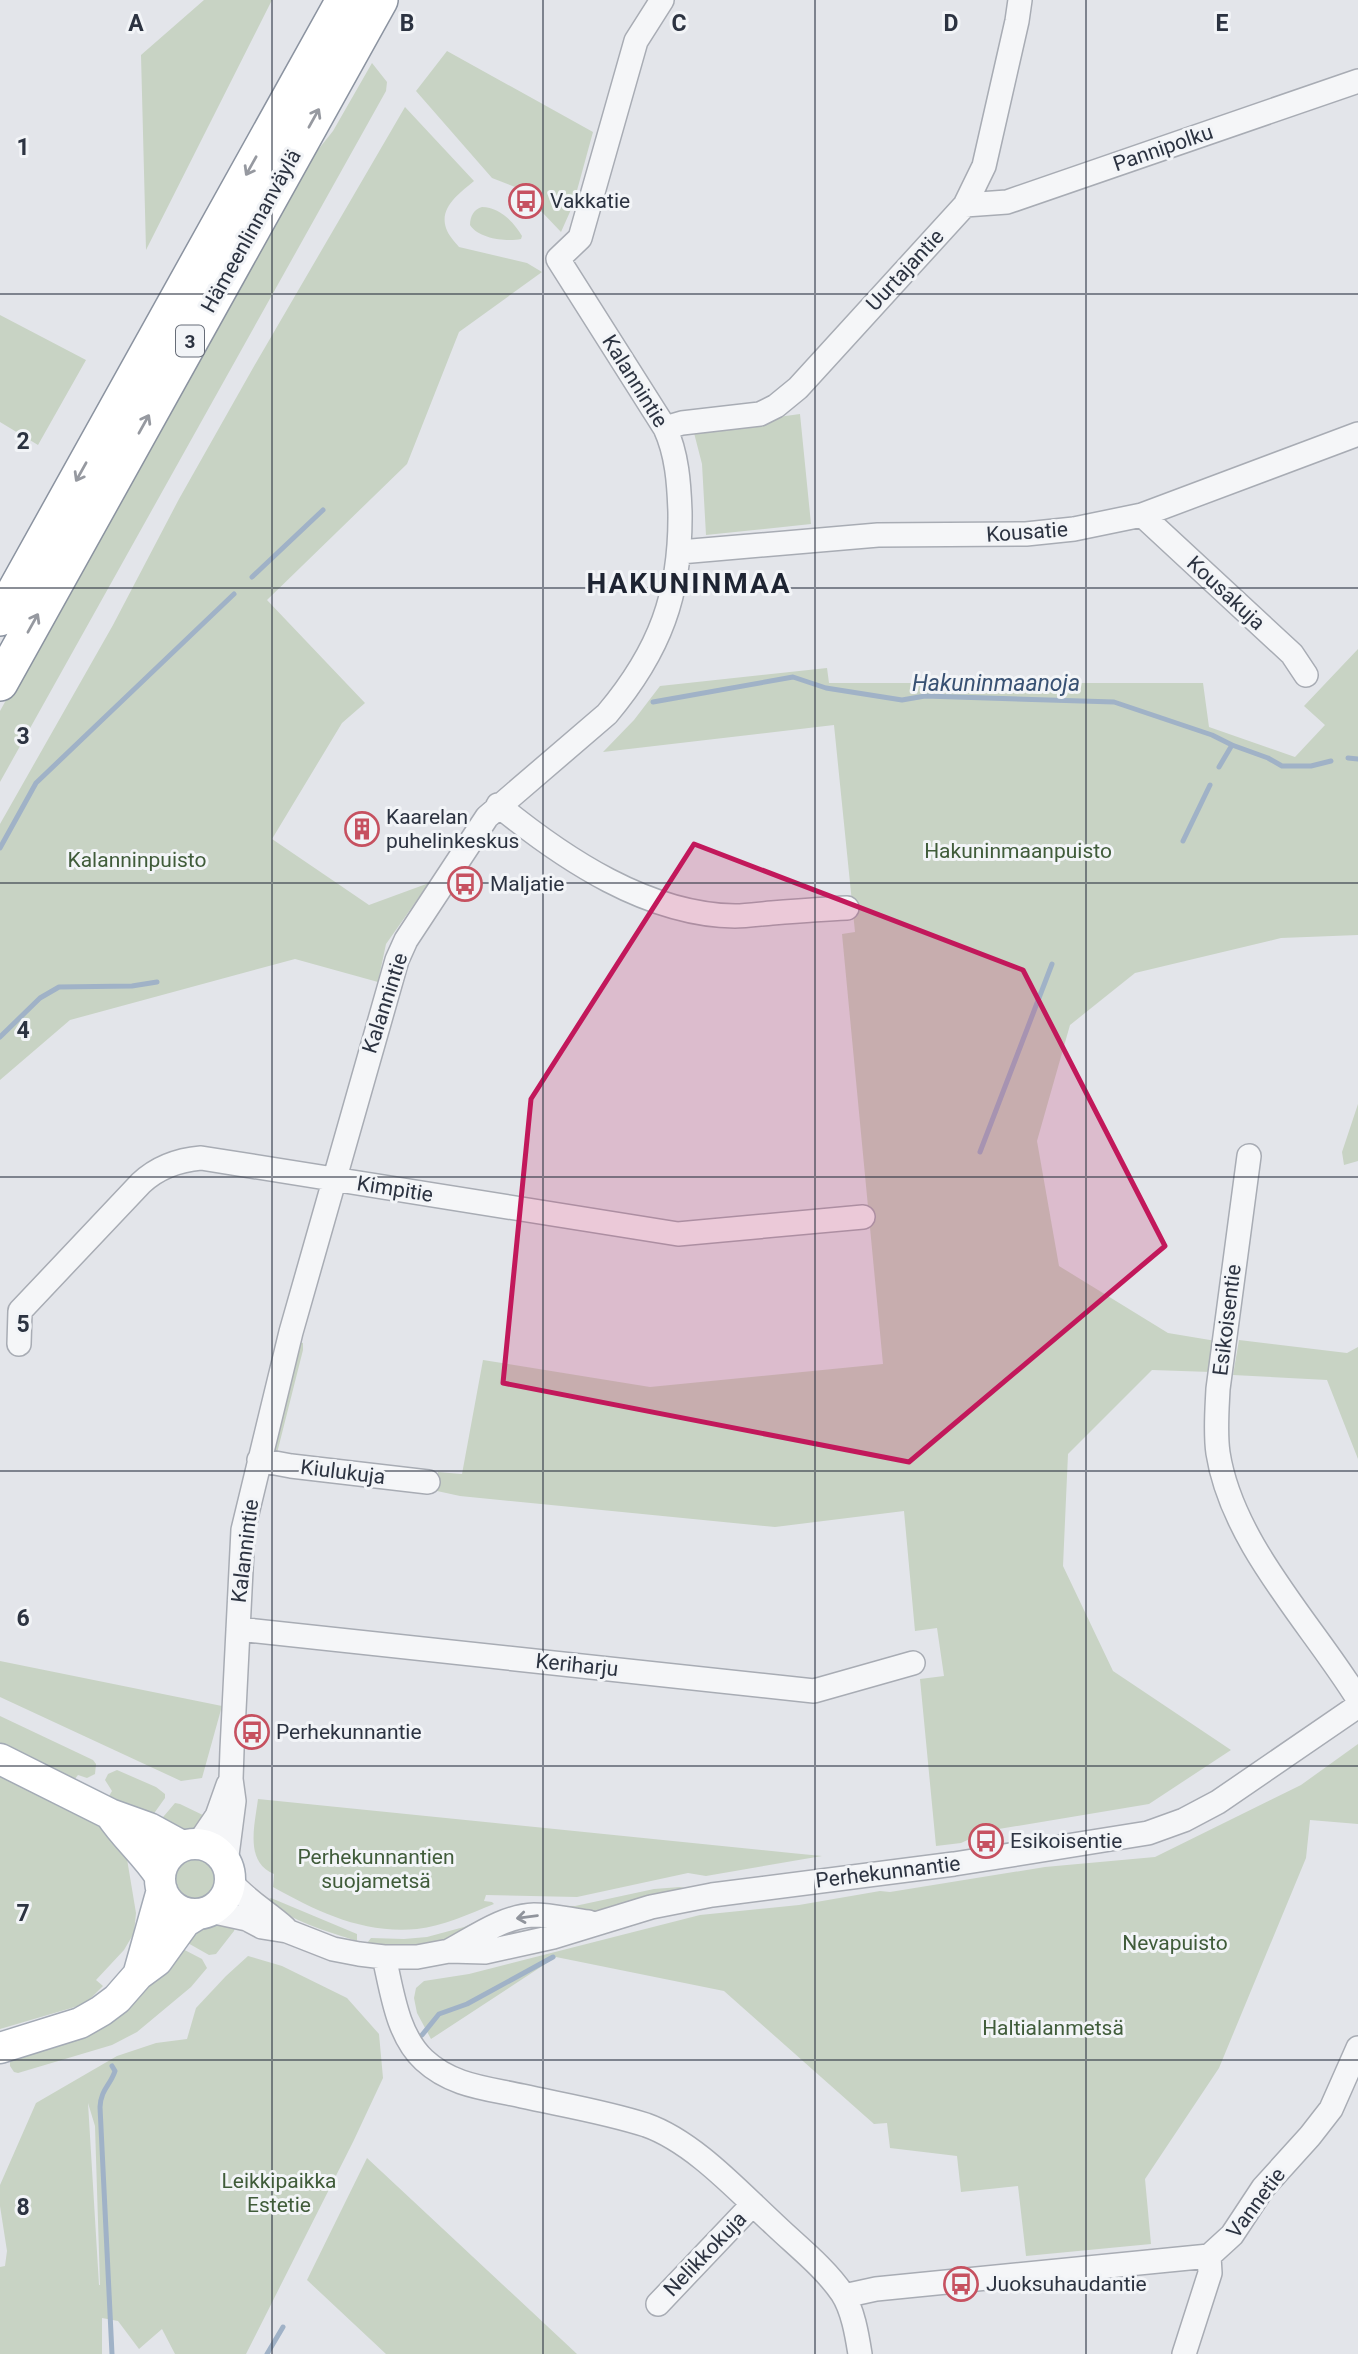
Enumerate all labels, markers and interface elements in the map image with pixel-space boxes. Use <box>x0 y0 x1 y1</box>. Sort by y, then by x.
text: A <box>128 10 144 37</box>
text: B <box>400 10 414 37</box>
text: C <box>671 10 687 37</box>
text: D <box>944 10 958 37</box>
text: E <box>1216 10 1229 37</box>
one-way arrow <box>307 109 321 129</box>
street label: Pannipolku <box>1110 120 1216 176</box>
text: 1 <box>16 134 30 161</box>
street label: Hämeenlinnanväylä <box>196 145 306 317</box>
one-way arrow <box>244 156 258 176</box>
bus stop icon: Vakkatie <box>507 182 545 220</box>
place label: Vakkatie <box>550 189 630 213</box>
street label: Uurtajantie <box>861 224 949 316</box>
road number: 3 <box>176 326 204 356</box>
street label: Kalannintie <box>597 330 673 432</box>
one-way arrow <box>137 415 151 435</box>
text: 2 <box>16 428 30 455</box>
one-way arrow <box>74 462 88 482</box>
street label: Kousatie <box>985 517 1069 547</box>
street label: Kousakuja <box>1182 551 1270 635</box>
district label: HAKUNINMAA <box>586 567 792 600</box>
one-way arrow <box>27 613 40 634</box>
water label: Hakuninmaanoja <box>912 670 1080 697</box>
text: 3 <box>16 723 30 750</box>
place label: Kaarelan puhelinkeskus <box>386 805 519 853</box>
building icon: Kaarelan puhelinkeskus <box>343 810 381 848</box>
park label: Hakuninmaanpuisto <box>924 839 1112 863</box>
park label: Kalanninpuisto <box>68 848 207 872</box>
bus stop icon: Maljatie <box>446 865 484 903</box>
place label: Maljatie <box>490 872 564 896</box>
street label: Kalannintie <box>357 950 413 1056</box>
text: 4 <box>16 1017 30 1044</box>
street label: Kimpitie <box>355 1171 435 1207</box>
street label: Esikoisentie <box>1208 1263 1246 1377</box>
text: 5 <box>16 1311 30 1338</box>
street label: Kiulukuja <box>299 1455 387 1489</box>
street label: Kalannintie <box>227 1498 263 1604</box>
text: 6 <box>16 1605 30 1632</box>
street label: Keriharju <box>534 1649 620 1681</box>
bus stop icon: Perhekunnantie <box>233 1713 271 1751</box>
place label: Perhekunnantie <box>276 1720 422 1744</box>
bus stop icon: Esikoisentie <box>967 1822 1005 1860</box>
place label: Esikoisentie <box>1010 1829 1122 1853</box>
park label: Perhekunnantien suojametsä <box>297 1845 455 1893</box>
street label: Perhekunnantie <box>814 1851 962 1893</box>
text: 7 <box>16 1900 30 1927</box>
one-way arrow <box>516 1911 539 1924</box>
park label: Nevapuisto <box>1122 1931 1228 1955</box>
park label: Haltialanmetsä <box>982 2016 1124 2040</box>
street label: Vannetie <box>1222 2163 1290 2243</box>
park label: Leikkipaikka Estetie <box>222 2169 336 2217</box>
text: 8 <box>16 2194 30 2221</box>
street label: Nelikkokuja <box>659 2207 751 2301</box>
bus stop icon: Juoksuhaudantie <box>942 2265 980 2303</box>
place label: Juoksuhaudantie <box>986 2272 1147 2296</box>

